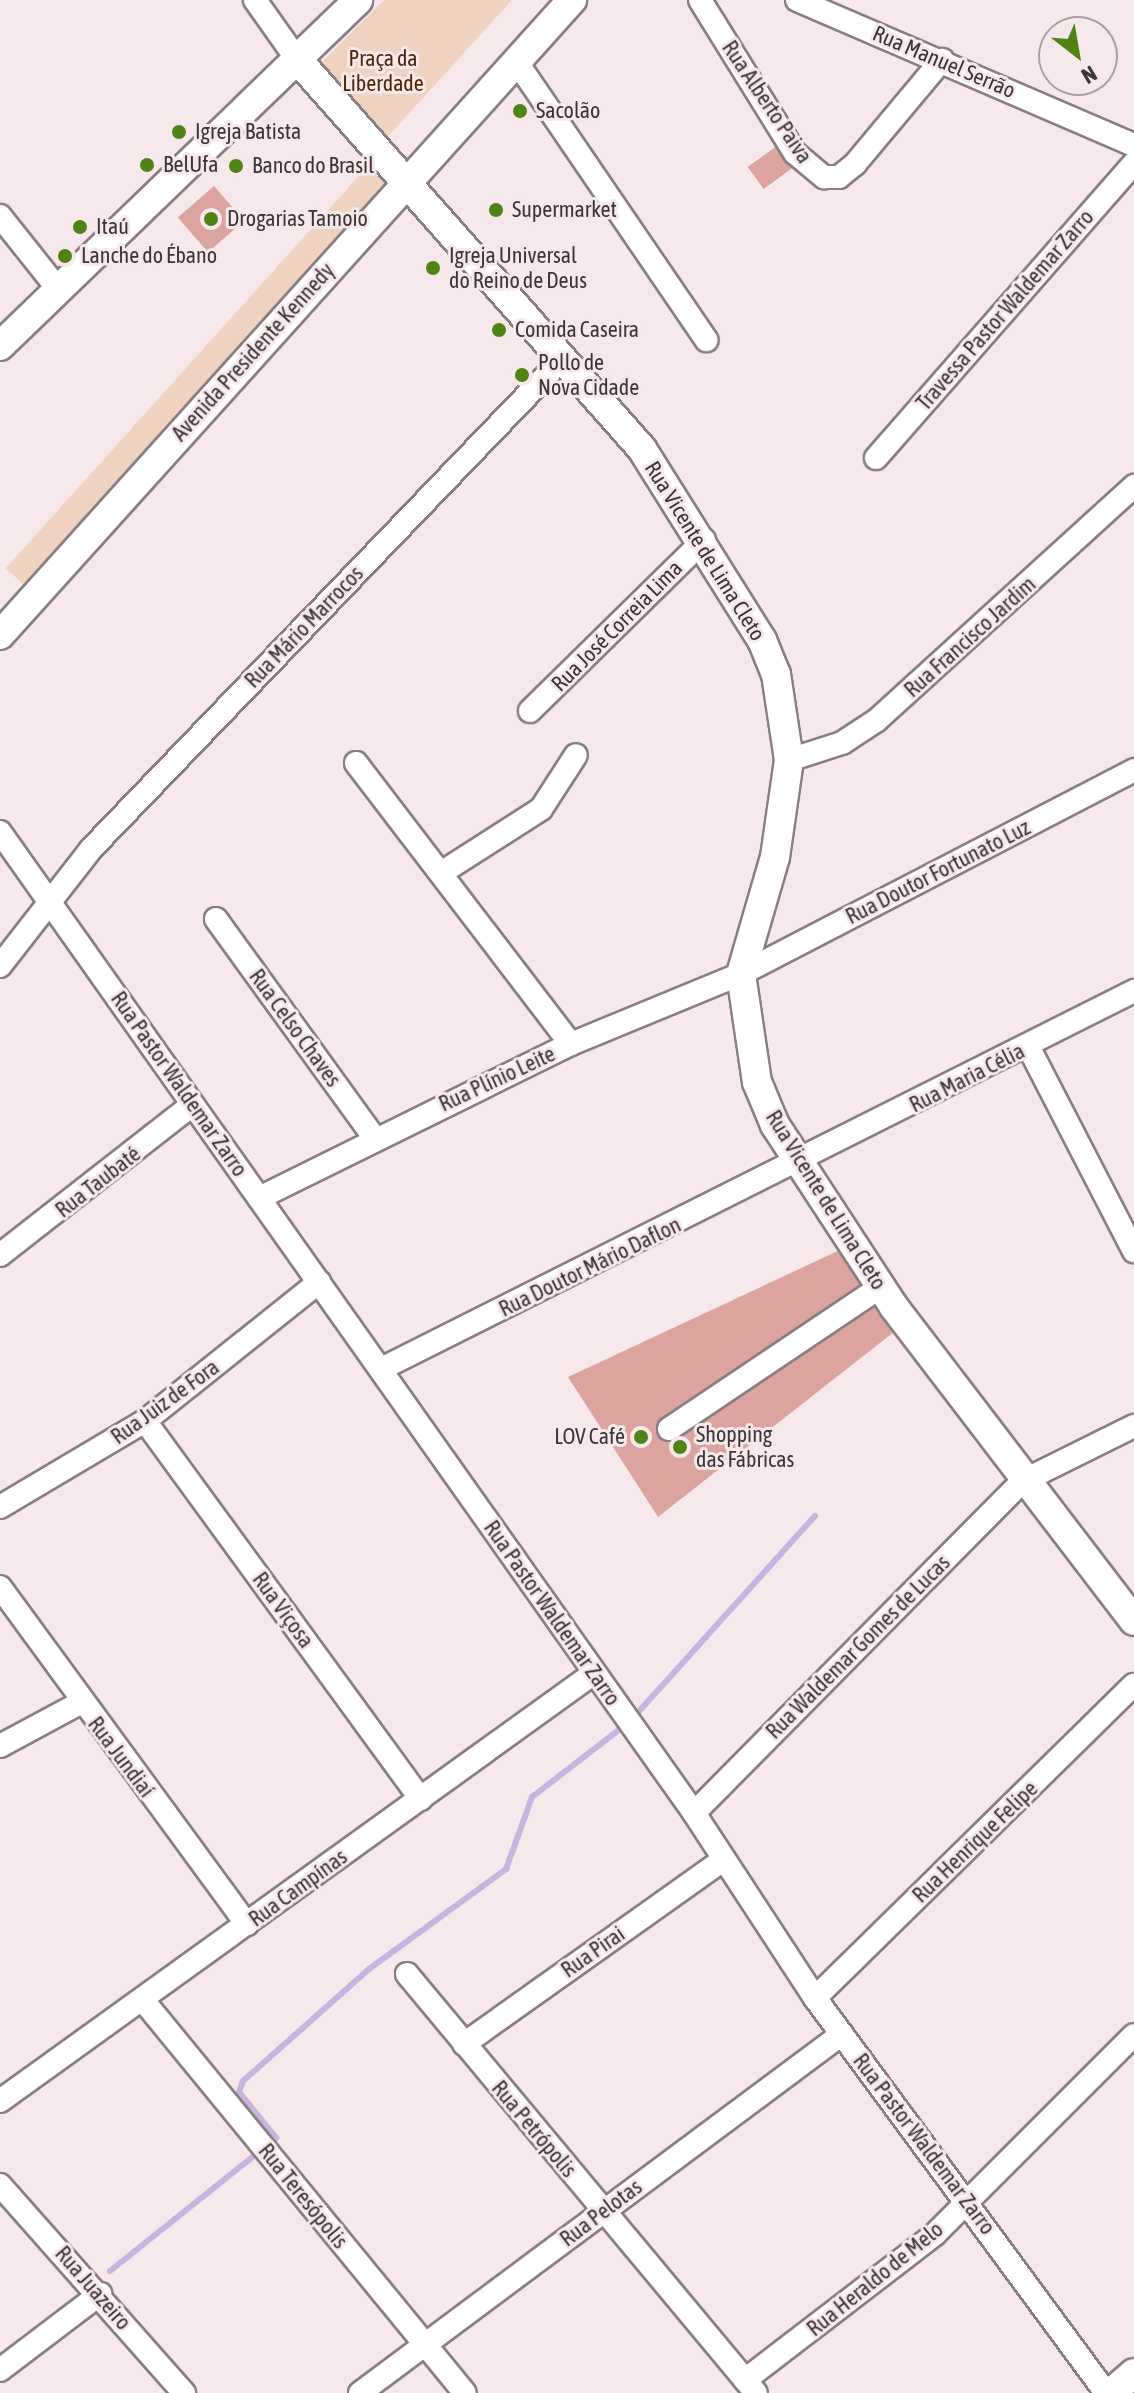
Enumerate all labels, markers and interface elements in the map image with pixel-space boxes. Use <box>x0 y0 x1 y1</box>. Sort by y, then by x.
north arrow <box>1038 16 1118 96</box>
street label: Rua Manuel Serrão <box>869 20 1019 104</box>
street label: Rua Alberto Paiva <box>716 36 818 168</box>
park label: Praça da Liberdade <box>342 45 424 96</box>
text: N <box>1077 60 1102 89</box>
place label: Sacolão <box>536 98 600 124</box>
marker: Sacolão <box>511 102 529 120</box>
place label: Igreja Batista <box>195 119 301 145</box>
marker: Igreja Batista <box>170 123 188 141</box>
place label: BelUfa <box>163 152 219 178</box>
place label: Banco do Brasil <box>252 153 374 179</box>
marker: BelUfa <box>138 156 156 174</box>
marker: Banco do Brasil <box>227 157 245 175</box>
place label: Supermarket <box>512 197 617 223</box>
marker: Supermarket <box>487 201 505 219</box>
street label: Travessa Pastor Waldemar Zarro <box>911 204 1099 416</box>
place label: Drogarias Tamoio <box>227 206 368 232</box>
marker: Drogarias Tamoio <box>202 210 220 228</box>
place label: Itaú <box>96 214 129 240</box>
marker: Itaú <box>71 218 89 236</box>
place label: Igreja Universal do Reino de Deus <box>449 242 587 294</box>
place label: Lanche do Ébano <box>81 243 217 269</box>
marker: Lanche do Ébano <box>56 247 74 265</box>
street label: Avenida Presidente Kennedy <box>166 258 340 446</box>
marker: Igreja Universal do Reino de Deus <box>424 259 442 277</box>
place label: Comida Caseira <box>515 317 639 343</box>
marker: Comida Caseira <box>490 321 508 339</box>
place label: Pollo de Nova Cidade <box>538 349 639 400</box>
marker: Pollo de Nova Cidade <box>513 366 531 384</box>
street label: Rua Vicente de Lima Cleto <box>639 456 771 646</box>
street label: Rua José Correia Lima <box>546 555 688 697</box>
street label: Rua Mário Marrocos <box>239 561 369 693</box>
street label: Rua Francisco Jardim <box>899 571 1041 703</box>
street label: Rua Doutor Fortunato Luz <box>841 814 1035 930</box>
street label: Rua Celso Chaves <box>243 964 347 1092</box>
street label: Rua Pastor Waldemar Zarro <box>105 986 253 1182</box>
street label: Rua Maria Célia <box>905 1038 1029 1118</box>
street label: Rua Plínio Leite <box>435 1041 559 1117</box>
street label: Rua Vicente de Lima Cleto <box>760 1105 892 1295</box>
street label: Rua Taubaté <box>50 1141 146 1223</box>
street label: Rua Doutor Mário Daflon <box>495 1211 685 1323</box>
street label: Rua Juiz de Fora <box>106 1354 224 1450</box>
place label: Shopping das Fábricas <box>696 1421 794 1472</box>
place label: LOV Café <box>554 1424 625 1450</box>
marker: LOV Café <box>632 1428 650 1446</box>
marker: Shopping das Fábricas <box>671 1438 689 1456</box>
street label: Rua Pastor Waldemar Zarro <box>478 1515 626 1711</box>
street label: Rua Waldemar Gomes de Lucas <box>761 1550 955 1744</box>
street label: Rua Viçosa <box>247 1567 319 1653</box>
street label: Rua Jundiaí <box>82 1712 160 1802</box>
street label: Rua Henrique Felipe <box>907 1776 1043 1908</box>
street label: Rua Campínas <box>244 1844 352 1932</box>
street label: Rua Pirai <box>556 1921 630 1983</box>
street label: Rua Pastor Waldemar Zarro <box>847 2048 1001 2240</box>
street label: Rua Petrópolis <box>486 2075 582 2183</box>
street label: Rua Teresópolis <box>253 2138 353 2254</box>
street label: Rua Pelotas <box>555 2174 647 2252</box>
street label: Rua Heraldo de Melo <box>802 2216 948 2342</box>
street label: Rua Juazeiro <box>49 2241 137 2335</box>

